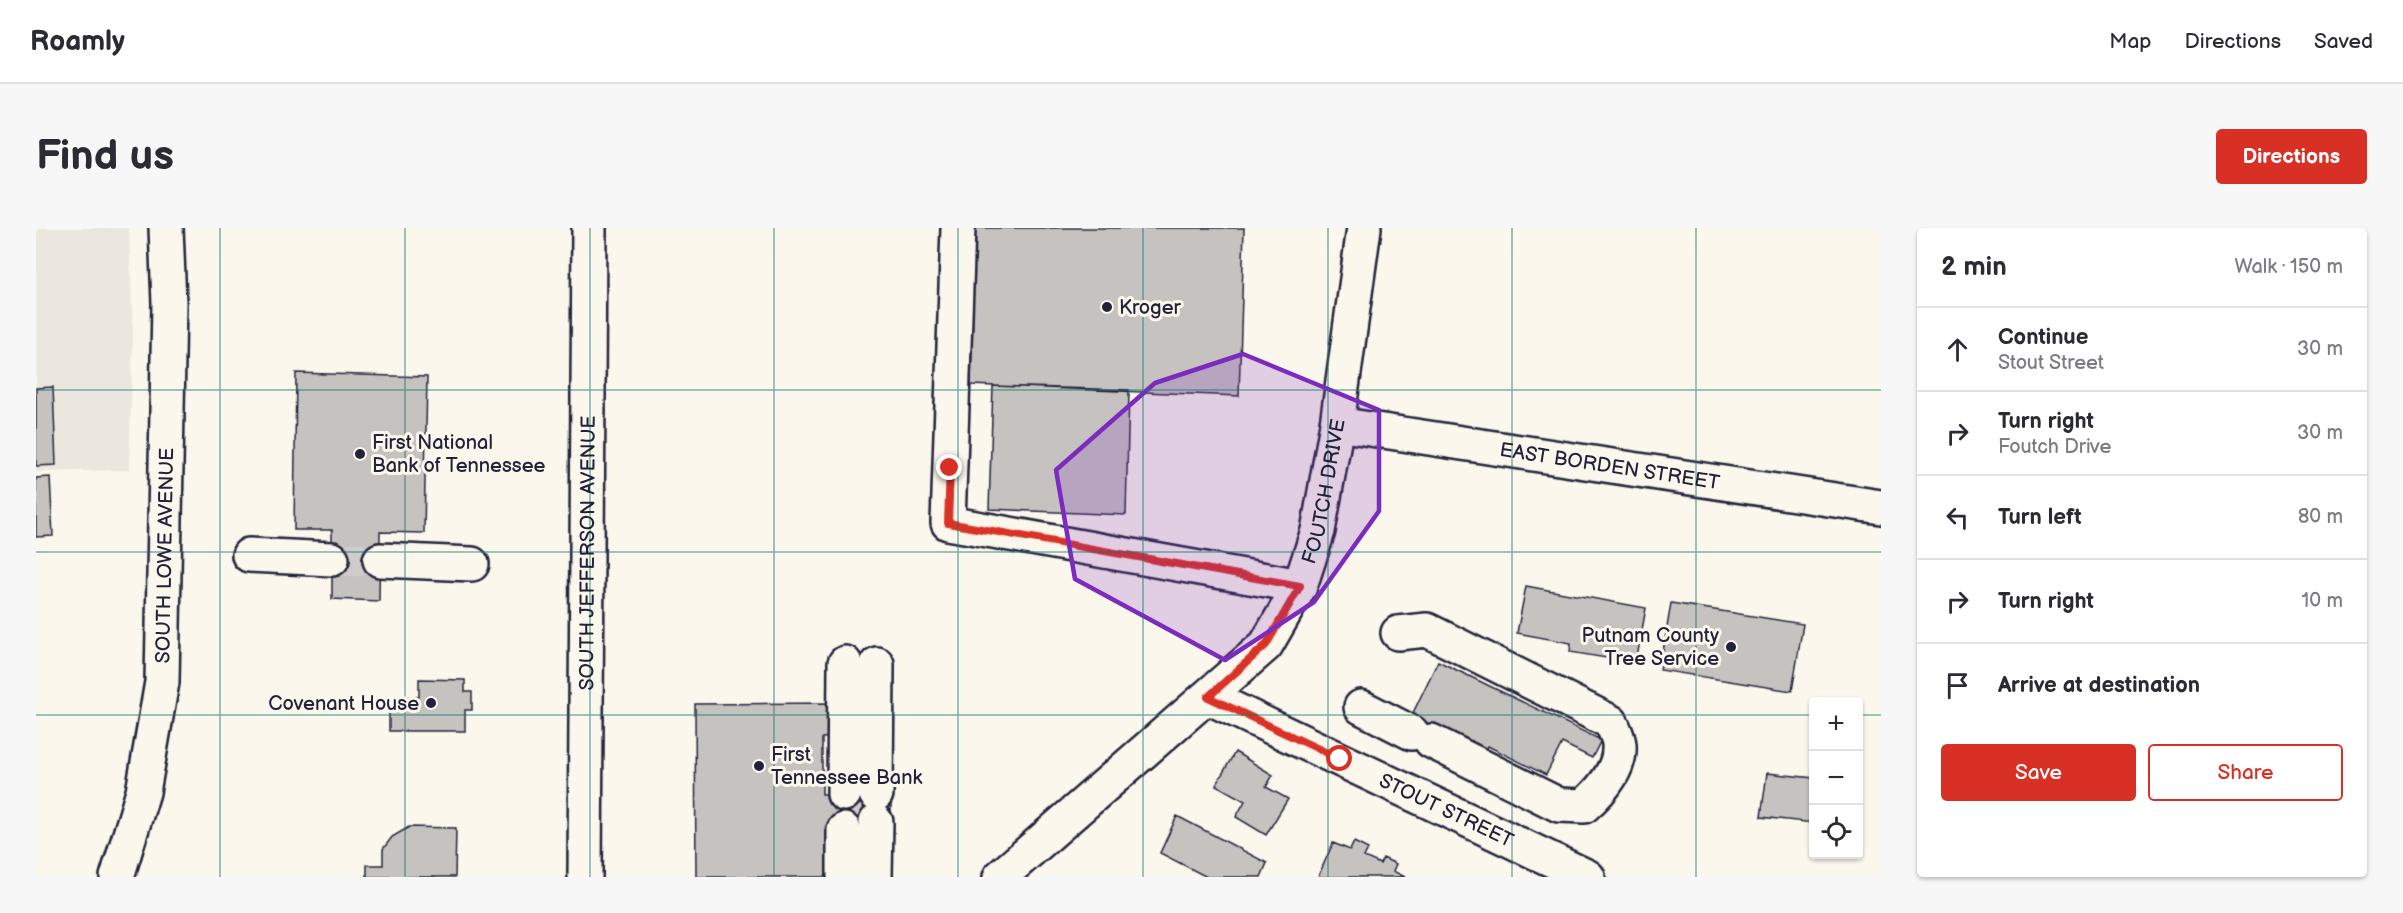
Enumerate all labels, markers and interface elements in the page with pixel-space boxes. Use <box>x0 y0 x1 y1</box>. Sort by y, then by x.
text: Roamly <box>30 25 125 58</box>
text: Map <box>2109 29 2152 54</box>
text: Directions <box>2185 29 2281 54</box>
text: Saved <box>2314 29 2373 54</box>
button: Directions <box>2216 129 2367 184</box>
text: Find us <box>36 131 174 182</box>
text: 2 min <box>1941 252 2007 283</box>
text: Walk · 150 m <box>2234 255 2343 279</box>
place label: Kroger <box>1119 296 1182 320</box>
marker: Kroger <box>1100 300 1114 314</box>
text: Continue <box>1998 324 2088 351</box>
icon: ahead <box>1941 333 1974 366</box>
text: 30 m <box>2297 337 2343 361</box>
text: Stout Street <box>1998 351 2104 375</box>
text: Turn right <box>1998 408 2094 435</box>
street label: SOUTH JEFFERSON AVENUE <box>575 415 601 691</box>
street label: FOUTCH DRIVE <box>1297 417 1351 567</box>
icon: right <box>1941 417 1974 450</box>
text: 30 m <box>2297 421 2343 445</box>
place label: First National Bank of Tennessee <box>372 431 546 478</box>
text: Foutch Drive <box>1998 435 2111 459</box>
street label: EAST BORDEN STREET <box>1498 438 1721 495</box>
marker: First National Bank of Tennessee <box>353 447 367 461</box>
street label: SOUTH LOWE AVENUE <box>151 448 179 664</box>
route end <box>936 454 962 480</box>
icon: left <box>1941 501 1974 534</box>
text: Turn left <box>1998 504 2082 531</box>
text: 80 m <box>2298 505 2343 529</box>
icon: right <box>1941 585 1974 618</box>
text: Turn right <box>1998 588 2094 615</box>
text: 10 m <box>2302 589 2343 613</box>
place label: Putnam County Tree Service <box>1582 624 1719 671</box>
marker: Putnam County Tree Service <box>1724 640 1738 654</box>
icon: arrive <box>1941 669 1974 702</box>
text: Arrive at destination <box>1998 672 2200 699</box>
place label: Covenant House <box>268 692 419 716</box>
marker: Covenant House <box>424 696 438 710</box>
map controls <box>1809 697 1863 859</box>
button: + <box>1809 697 1863 751</box>
place label: First Tennessee Bank <box>771 743 922 790</box>
button: Save <box>1941 744 2136 801</box>
button: Share <box>2148 744 2343 801</box>
route start <box>1326 745 1352 771</box>
button: − <box>1809 751 1863 805</box>
marker: First Tennessee Bank <box>752 759 766 773</box>
street label: STOUT STREET <box>1375 769 1517 853</box>
button: locate <box>1809 805 1863 859</box>

